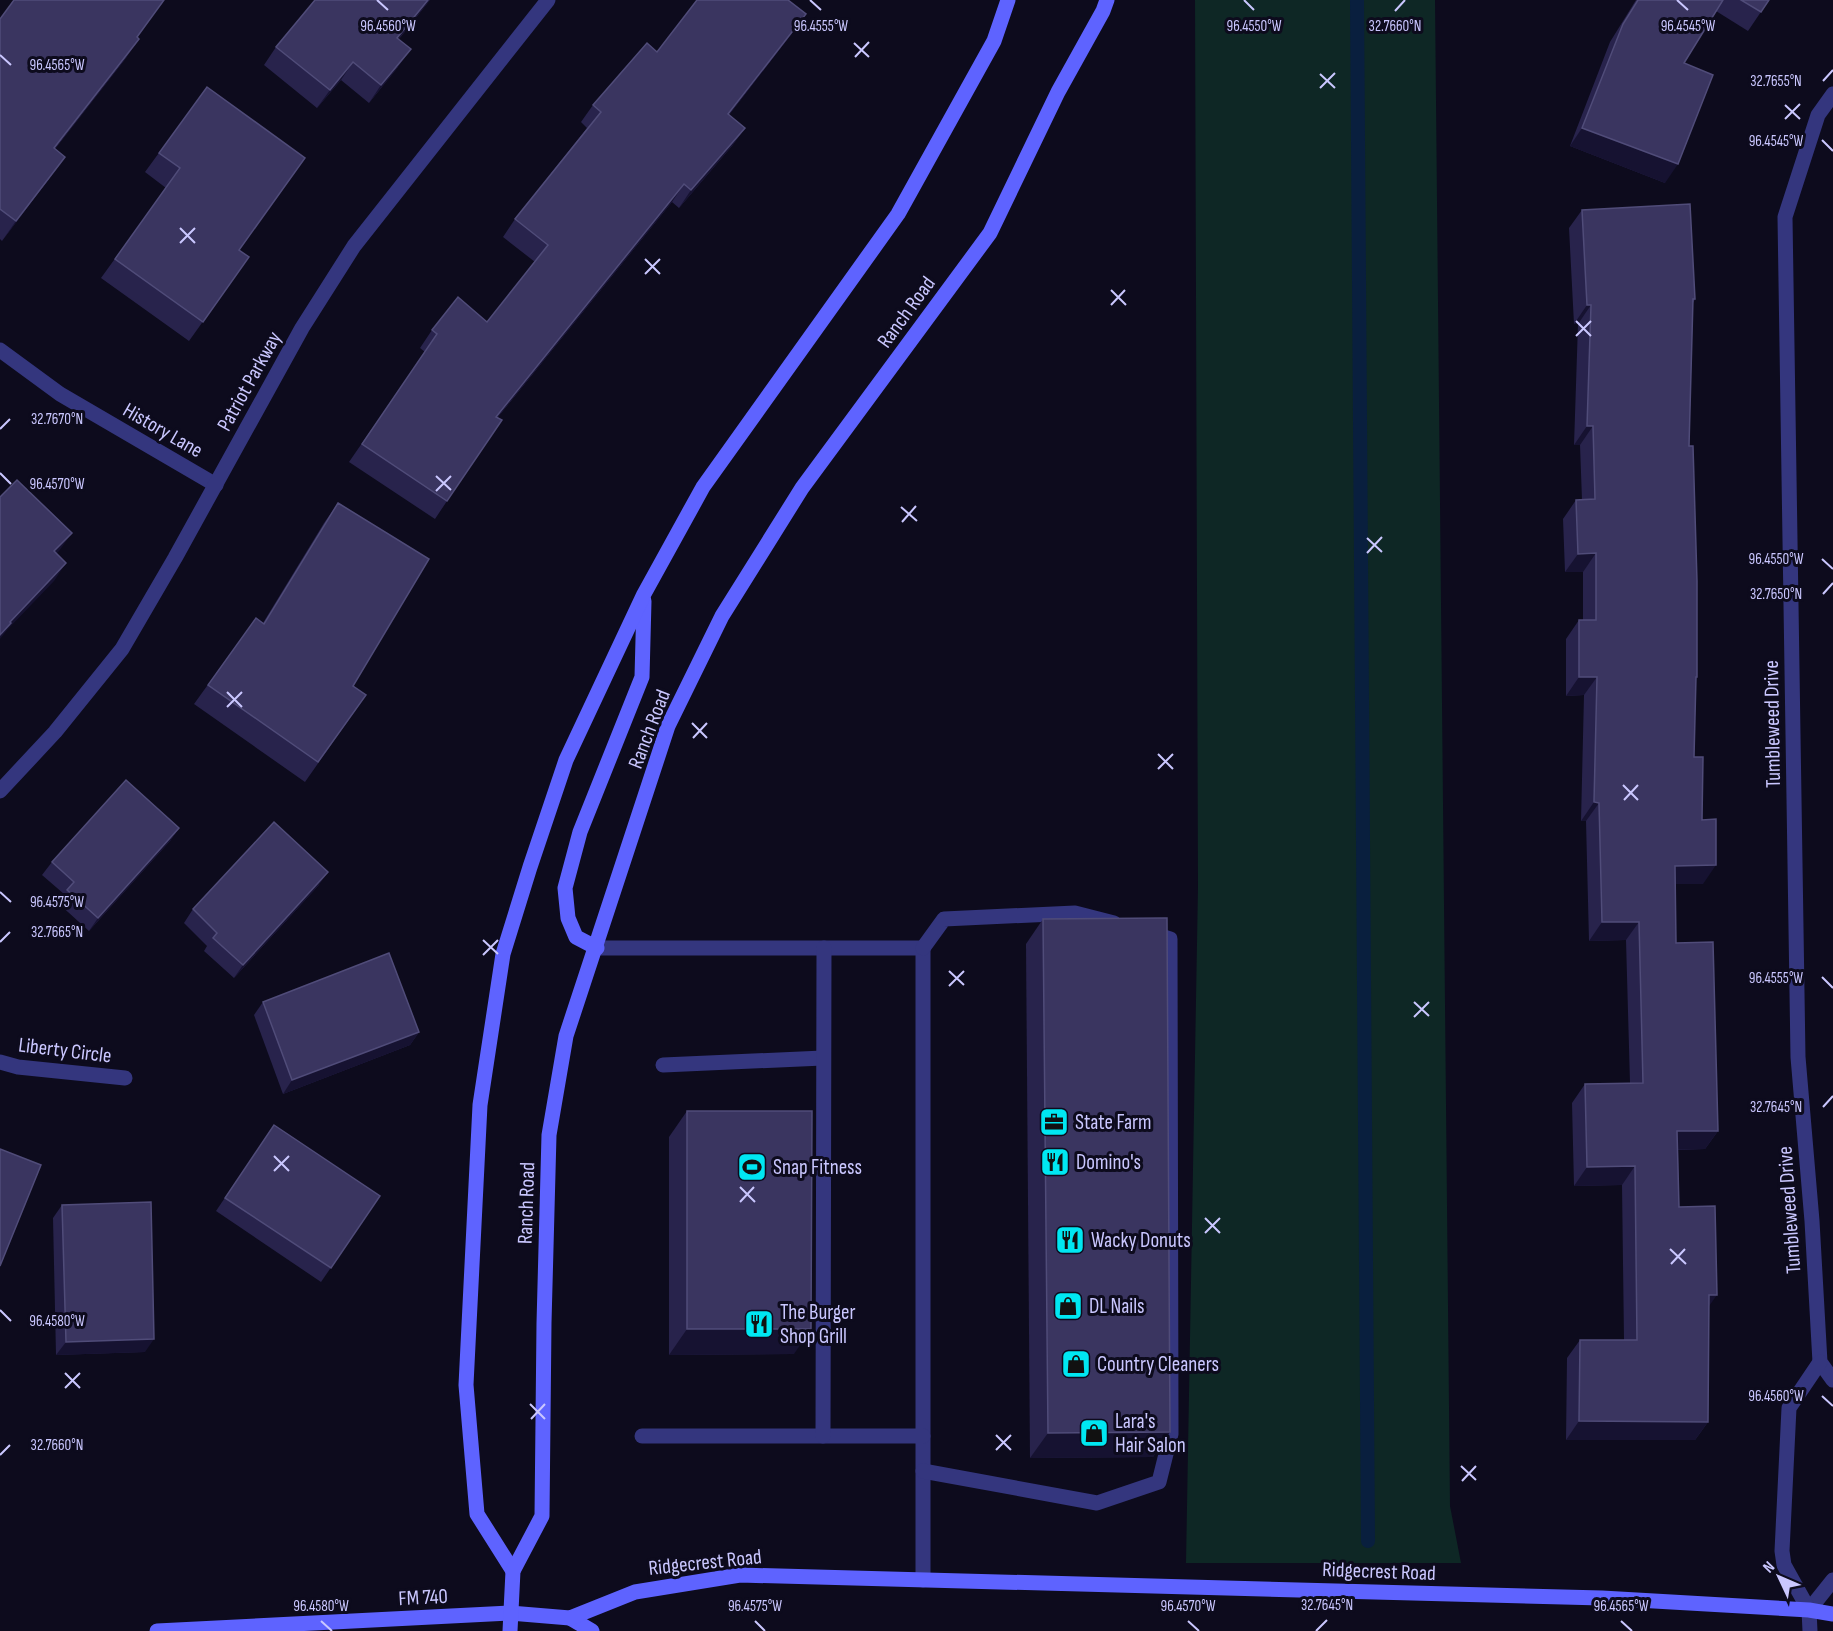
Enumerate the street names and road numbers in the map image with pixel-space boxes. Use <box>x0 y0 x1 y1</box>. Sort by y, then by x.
street label: Ranch Road <box>872 272 941 353</box>
street label: Patriot Parkway <box>212 327 287 435</box>
street label: History Lane <box>118 398 207 463</box>
street label: Tumbleweed Drive <box>1759 660 1786 788</box>
street label: Ranch Road <box>623 686 676 772</box>
street label: Liberty Circle <box>17 1032 113 1069</box>
street label: Tumbleweed Drive <box>1773 1145 1806 1274</box>
street label: Ranch Road <box>513 1161 540 1245</box>
street label: Ridgecrest Road <box>647 1544 763 1581</box>
street label: Ridgecrest Road <box>1322 1557 1436 1586</box>
street label: FM 740 <box>398 1584 448 1611</box>

